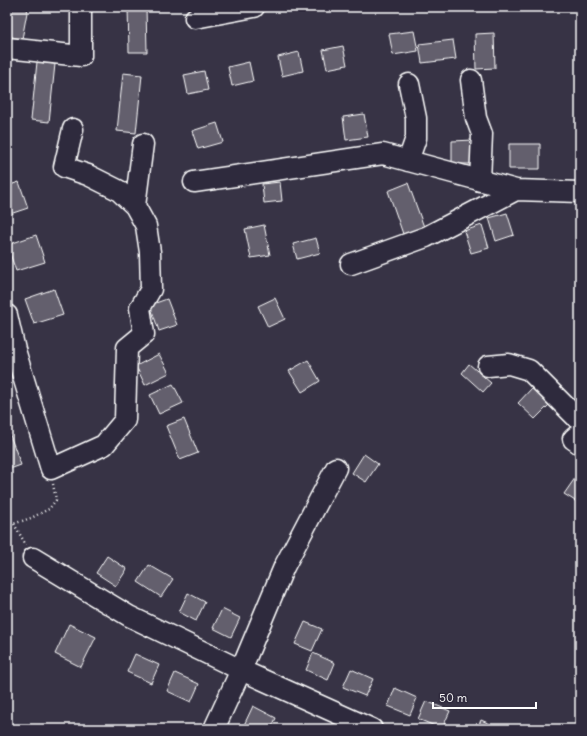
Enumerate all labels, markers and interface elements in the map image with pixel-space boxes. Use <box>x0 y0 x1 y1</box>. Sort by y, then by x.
scale bar <box>433 684 536 710</box>
text: 50 m <box>439 690 468 705</box>

